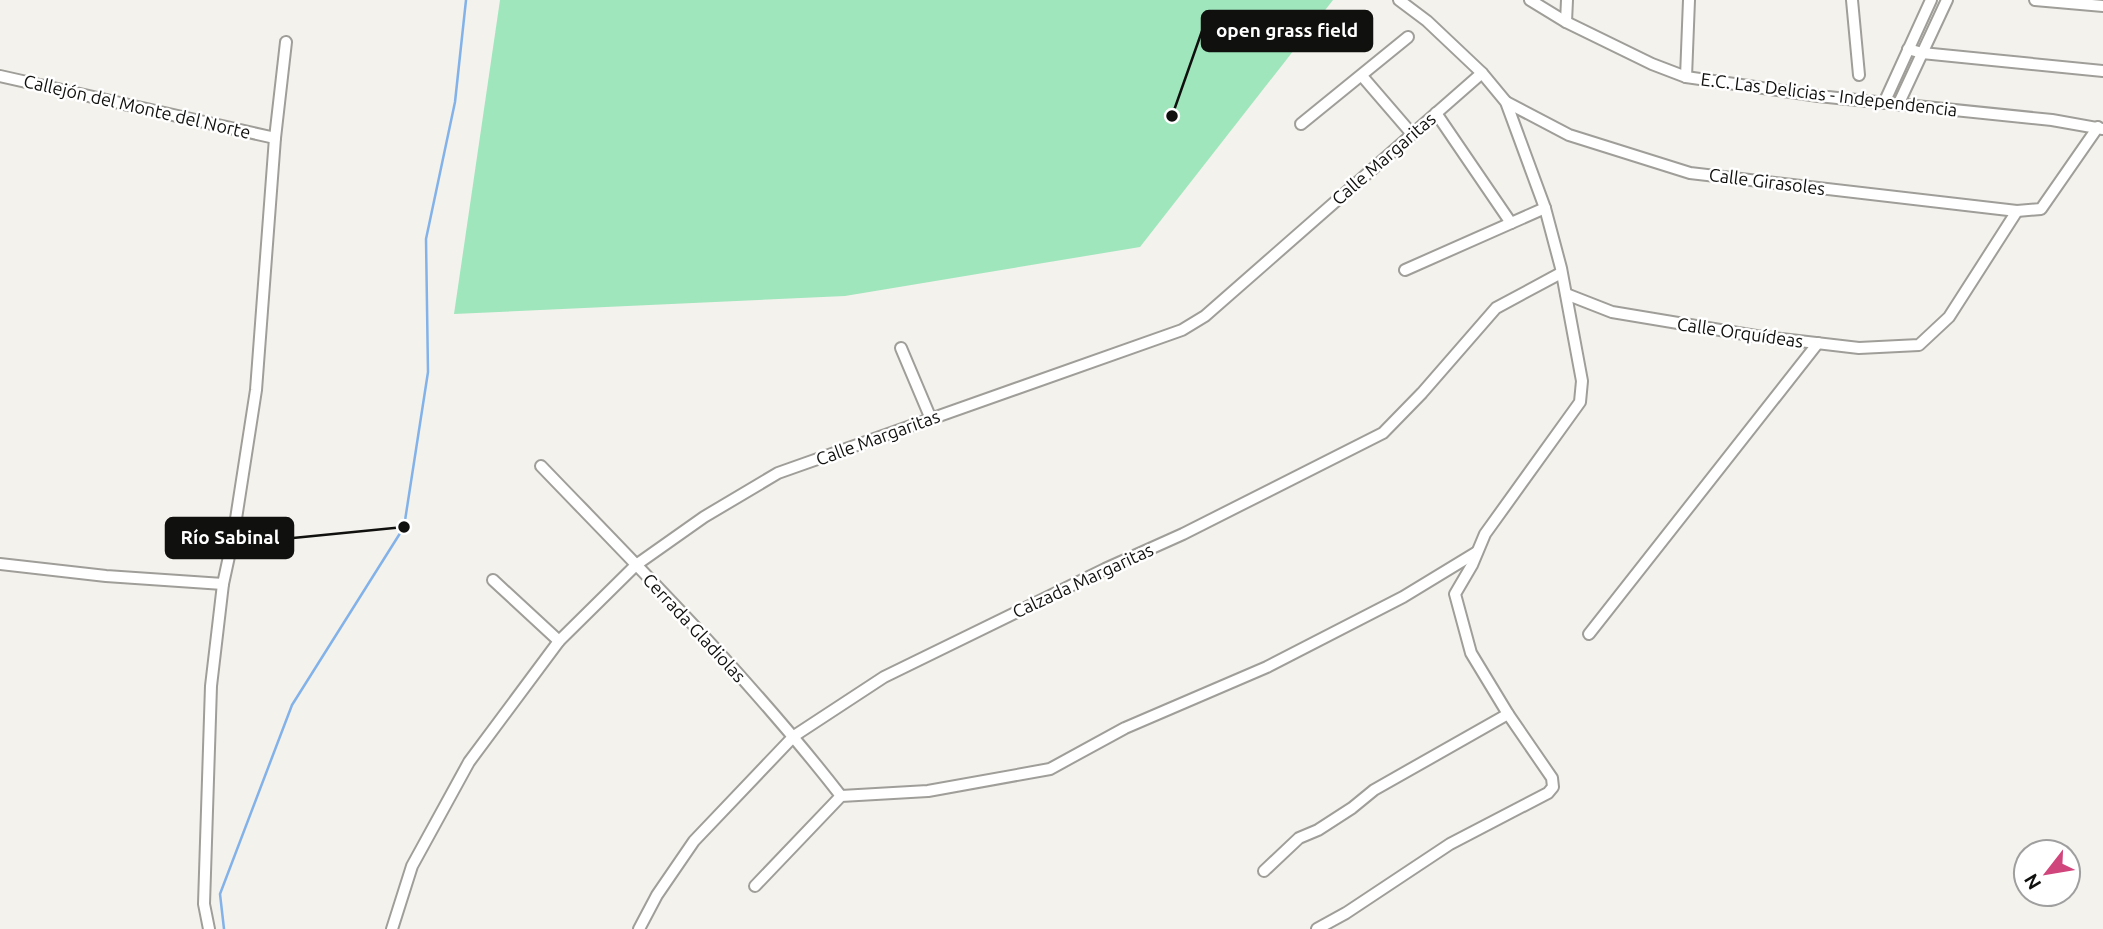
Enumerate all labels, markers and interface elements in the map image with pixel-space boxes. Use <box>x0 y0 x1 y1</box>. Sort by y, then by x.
callout: open grass field <box>1202 11 1372 51</box>
text: open grass field <box>1216 19 1358 41</box>
street label: E.C. Las Delicias - Independencia <box>1700 68 1959 120</box>
street label: Callejón del Monte del Norte <box>22 70 253 142</box>
street label: Calle Margaritas <box>1328 108 1439 209</box>
street label: Calle Girasoles <box>1708 164 1827 198</box>
street label: Calle Orquídeas <box>1676 313 1805 351</box>
street label: Calle Margaritas <box>813 405 943 469</box>
callout: Río Sabinal <box>166 518 293 558</box>
text: Río Sabinal <box>181 526 280 548</box>
street label: Calzada Margaritas <box>1009 539 1156 622</box>
street label: Cerrada Gladiolas <box>639 569 750 686</box>
north arrow <box>2012 838 2082 908</box>
text: N <box>2019 870 2046 894</box>

